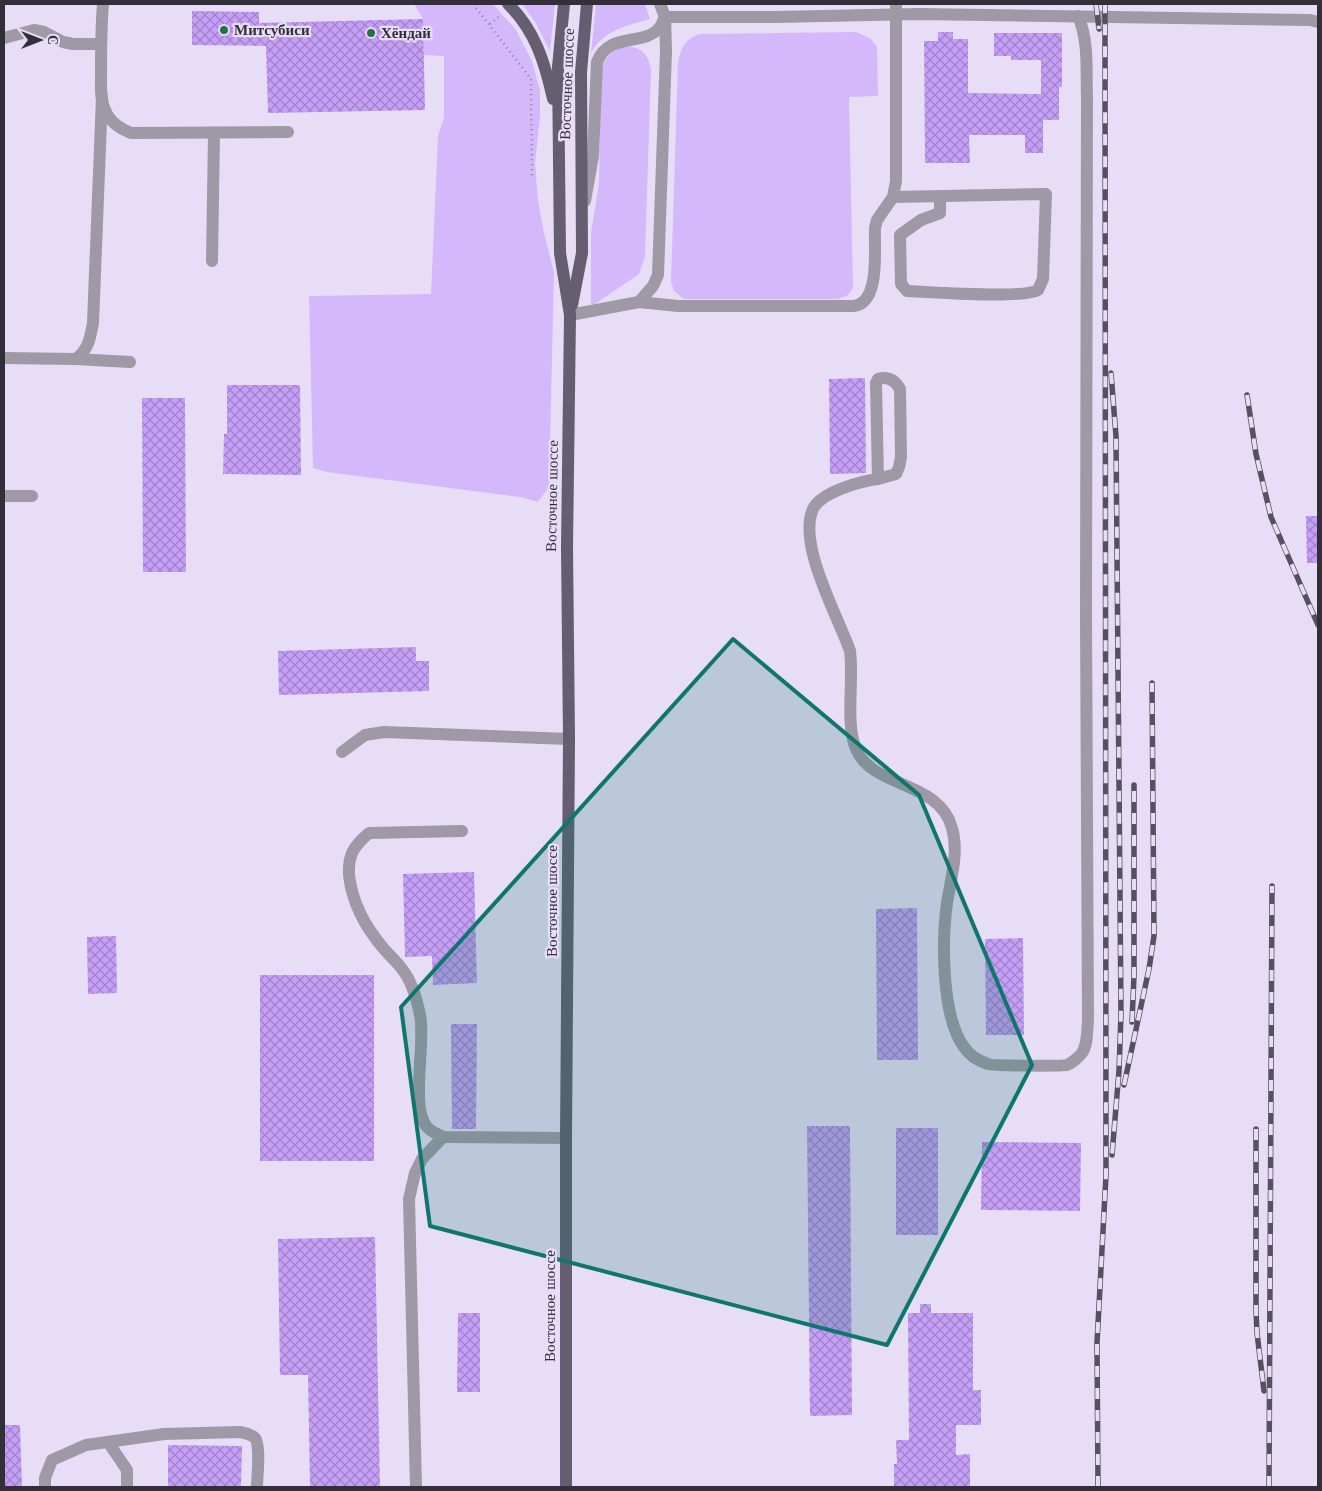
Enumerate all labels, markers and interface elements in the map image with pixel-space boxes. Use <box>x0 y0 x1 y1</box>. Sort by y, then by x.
north arrow <box>15 15 65 65</box>
place label: Митсубиси <box>234 20 310 39</box>
place label: Хёндай <box>381 23 431 42</box>
marker: Митсубиси <box>218 24 230 36</box>
marker: Хёндай <box>365 27 377 39</box>
street label: Восточное шоссе <box>555 27 578 140</box>
text: С <box>44 35 62 45</box>
street label: Восточное шоссе <box>541 440 562 552</box>
street label: Восточное шоссе <box>542 845 561 957</box>
street label: Восточное шоссе <box>540 1250 559 1362</box>

